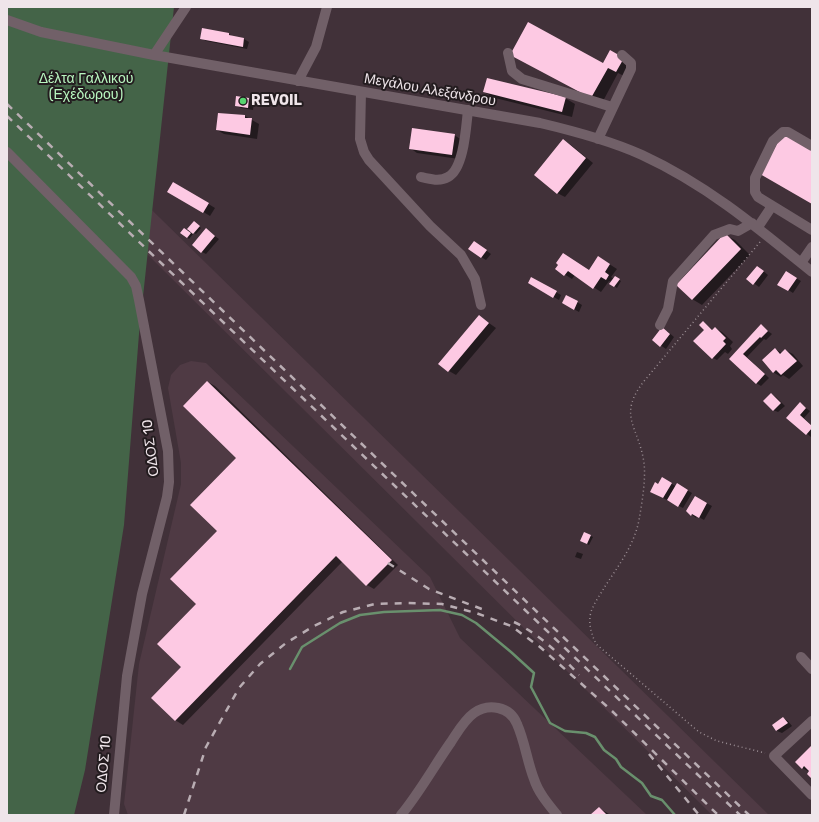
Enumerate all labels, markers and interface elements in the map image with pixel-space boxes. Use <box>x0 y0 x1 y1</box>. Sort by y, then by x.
street label: Μεγάλου Αλεξάνδρου <box>363 70 497 110</box>
park label: Δέλτα Γαλλικού (Εχέδωρου) <box>39 71 133 104</box>
place label: REVOIL <box>251 93 302 109</box>
marker: REVOIL <box>238 96 248 106</box>
street label: ΟΔΟΣ 10 <box>139 418 163 478</box>
street label: ΟΔΟΣ 10 <box>93 735 115 793</box>

